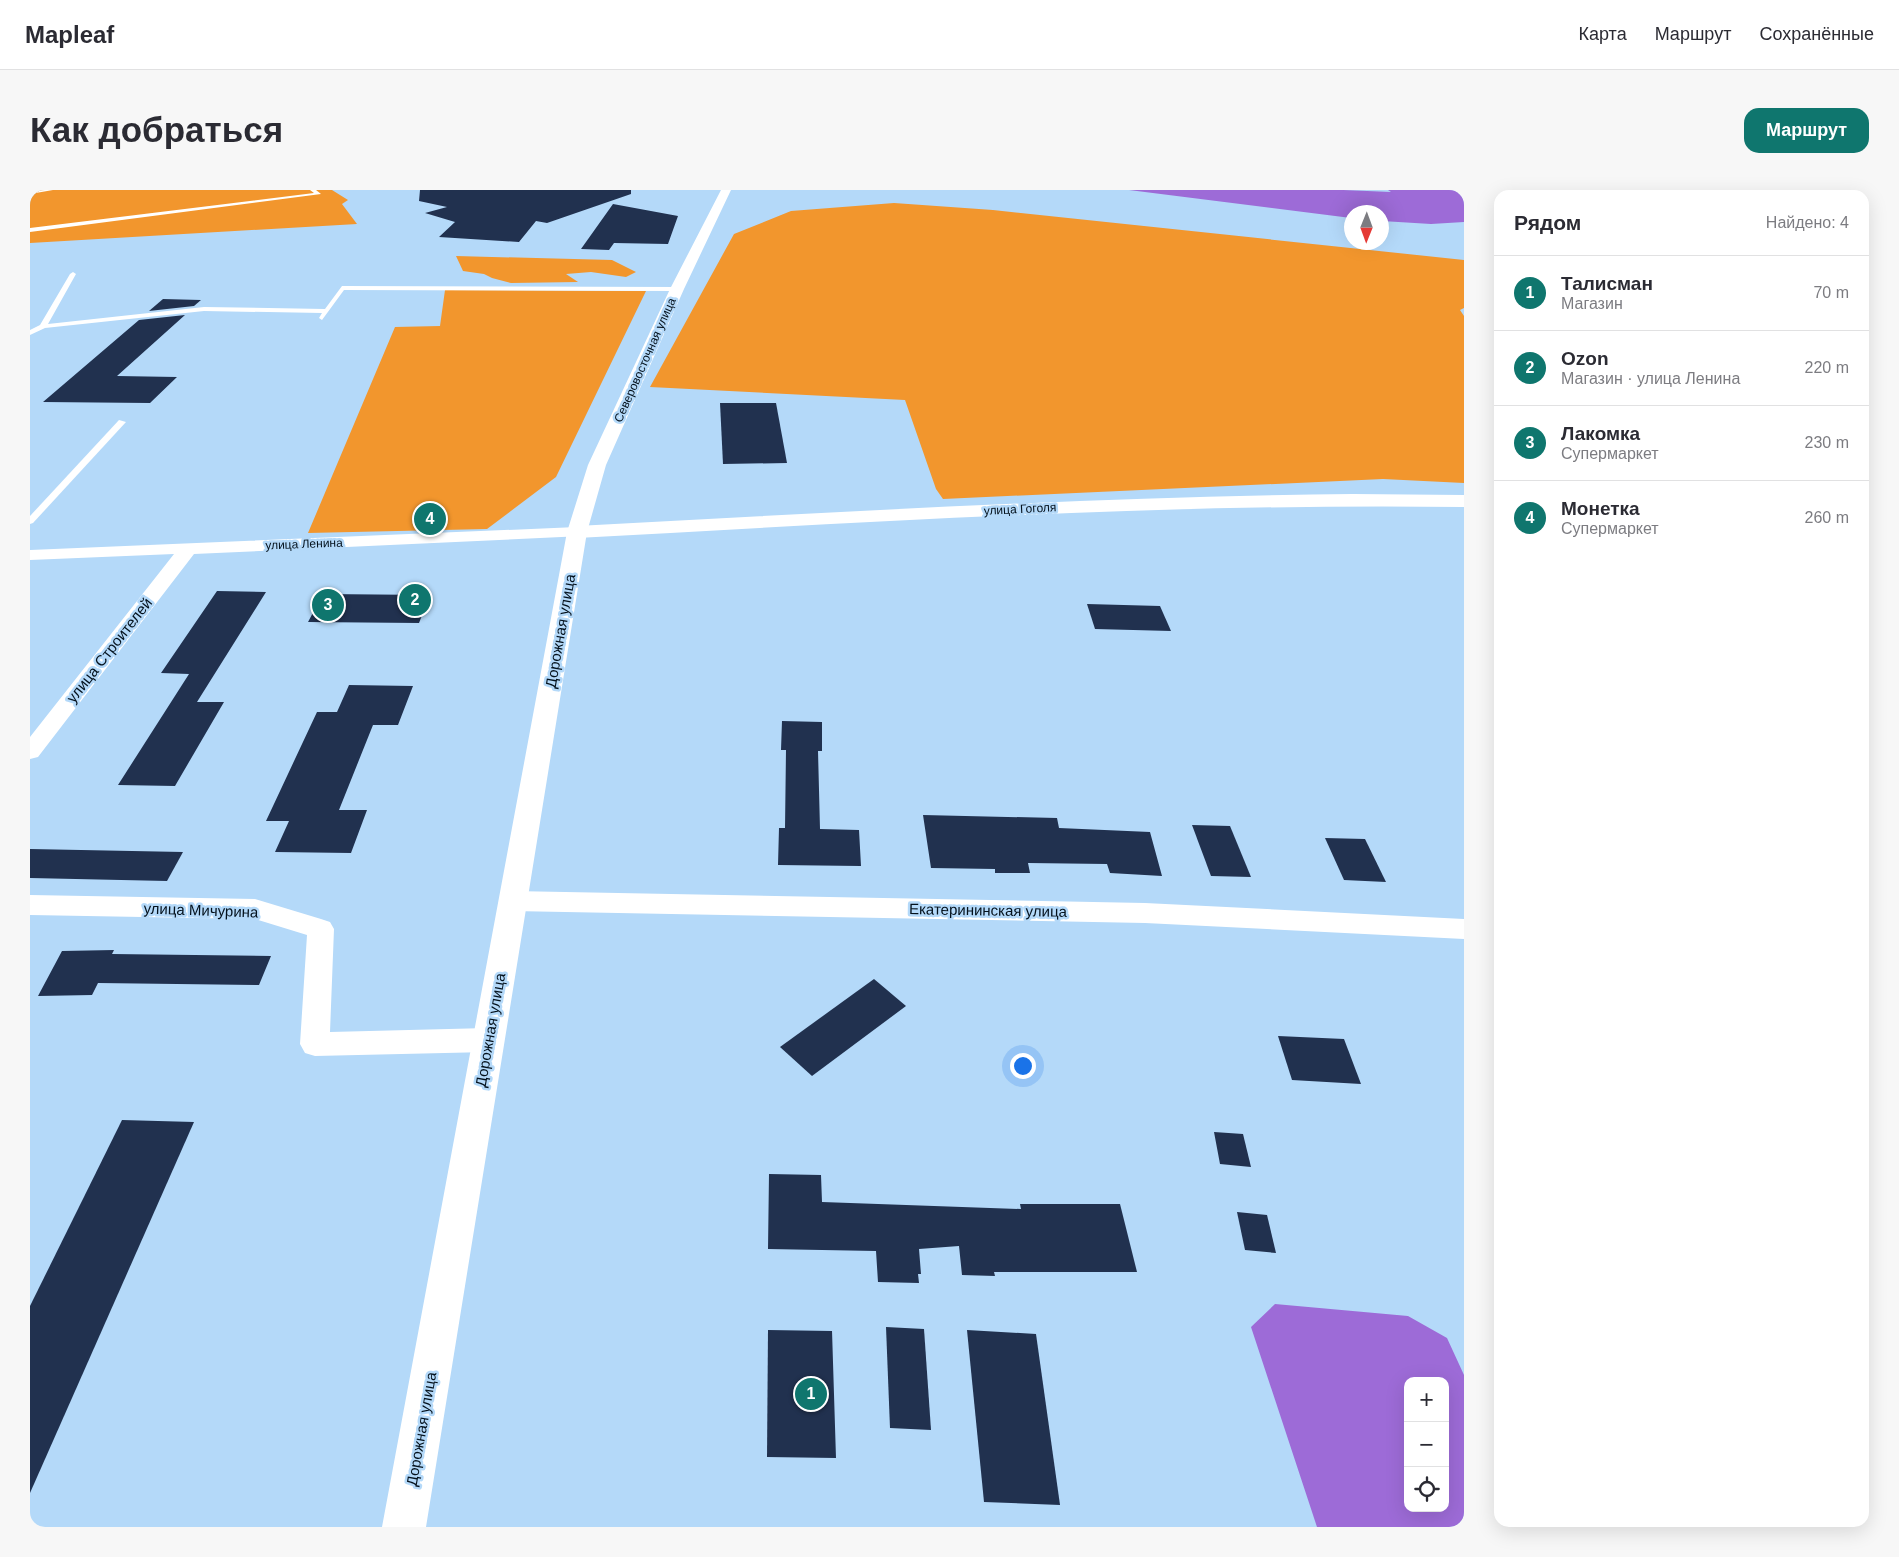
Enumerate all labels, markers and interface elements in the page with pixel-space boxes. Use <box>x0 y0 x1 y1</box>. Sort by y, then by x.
text: Mapleaf <box>25 21 114 48</box>
text: Карта <box>1579 24 1627 44</box>
text: Маршрут <box>1655 24 1731 44</box>
text: Сохранённые <box>1759 24 1874 44</box>
button: Маршрут <box>1744 108 1869 153</box>
text: Как добраться <box>30 110 283 149</box>
north arrow <box>1344 205 1389 250</box>
text: Рядом <box>1514 211 1581 234</box>
text: Найдено: 4 <box>1766 214 1849 231</box>
text: Талисман <box>1561 273 1653 294</box>
text: 1 <box>1526 284 1534 301</box>
text: 70 m <box>1813 284 1849 301</box>
street label: Северовосточная улица <box>611 295 679 424</box>
text: Магазин <box>1561 295 1623 312</box>
text: Ozon <box>1561 348 1609 369</box>
text: 2 <box>1526 359 1534 376</box>
text: 220 m <box>1805 359 1849 376</box>
text: Магазин · улица Ленина <box>1561 370 1740 387</box>
text: Лакомка <box>1561 423 1640 444</box>
text: 3 <box>1526 434 1534 451</box>
text: 230 m <box>1805 434 1849 451</box>
text: Супермаркет <box>1561 445 1659 462</box>
text: Монетка <box>1561 498 1640 519</box>
pin: 4 <box>414 500 446 538</box>
street label: улица Гоголя <box>983 500 1057 518</box>
text: 4 <box>1526 509 1534 526</box>
text: 260 m <box>1805 509 1849 526</box>
text: Супермаркет <box>1561 520 1659 537</box>
street label: улица Ленина <box>265 536 343 552</box>
street label: Дорожная улица <box>542 572 579 689</box>
pin: 2 <box>399 581 431 619</box>
pin: 3 <box>312 586 344 624</box>
street label: улица Строителей <box>63 594 155 706</box>
street label: улица Мичурина <box>143 900 259 921</box>
street label: Екатерининская улица <box>909 900 1068 920</box>
street label: Дорожная улица <box>472 971 509 1088</box>
your location <box>1010 1053 1036 1079</box>
street label: Дорожная улица <box>403 1370 440 1487</box>
pin: 1 <box>795 1375 827 1413</box>
map controls <box>1404 1377 1449 1512</box>
button: + <box>1404 1377 1449 1422</box>
button: − <box>1404 1422 1449 1467</box>
button: locate <box>1404 1467 1449 1512</box>

